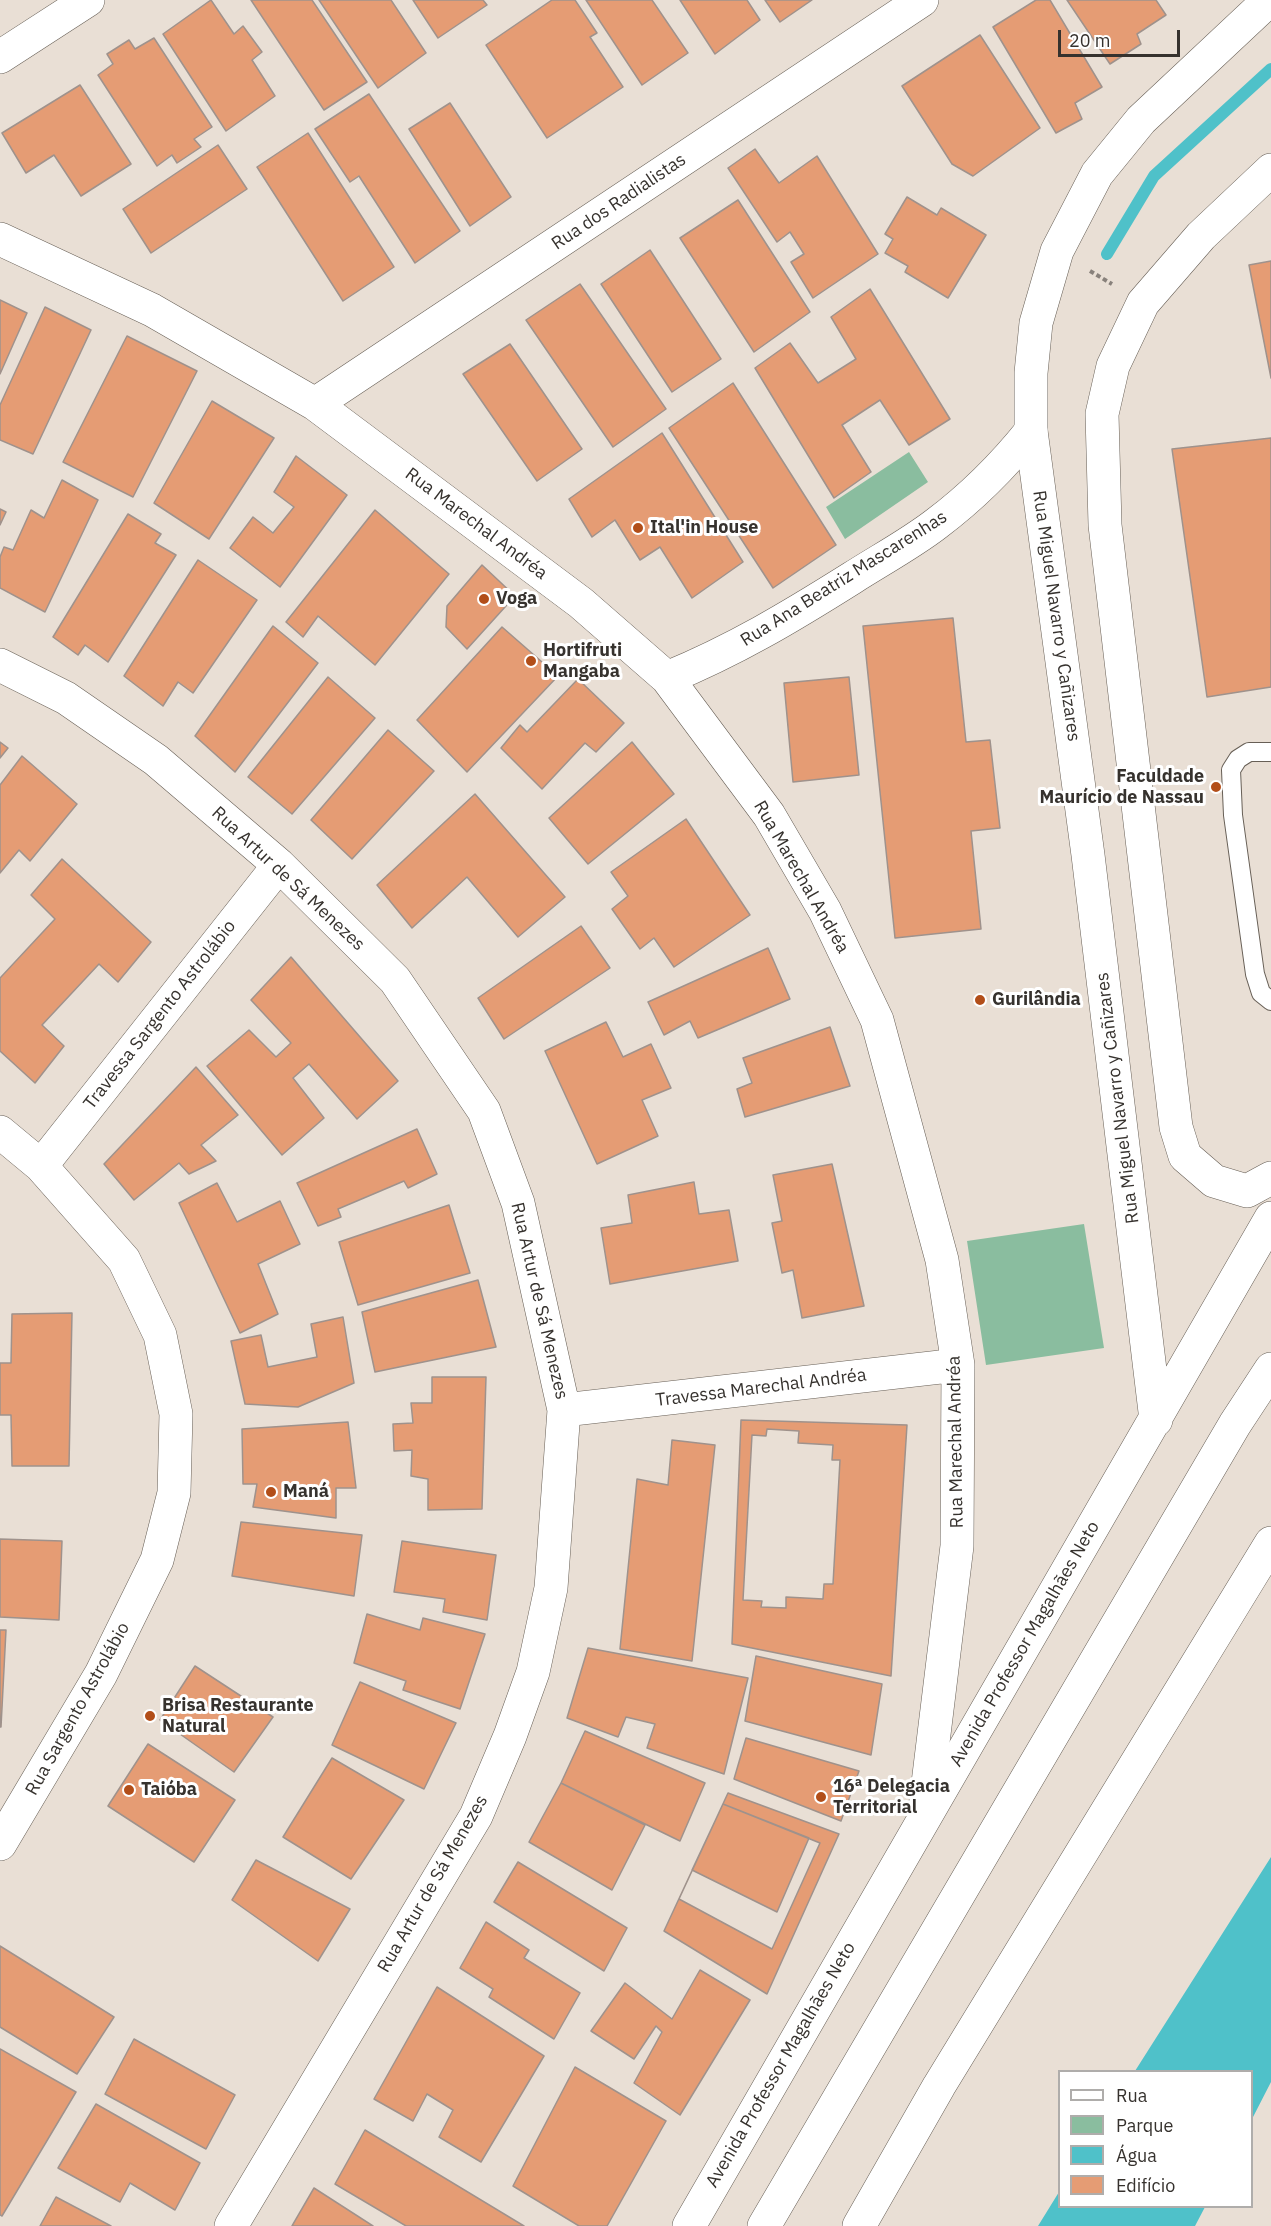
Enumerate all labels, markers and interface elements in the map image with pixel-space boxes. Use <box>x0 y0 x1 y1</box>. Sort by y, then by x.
scale bar <box>1061 18 1182 56</box>
text: 20 m <box>1069 29 1111 52</box>
street label: Rua dos Radialistas <box>548 149 690 255</box>
street label: Rua Marechal Andréa <box>401 463 551 585</box>
street label: Rua Miguel Navarro y Cañizares <box>1028 489 1084 743</box>
street label: Rua Ana Beatriz Mascarenhas <box>737 506 951 652</box>
place label: Ital'in House <box>650 517 758 539</box>
marker: Ital'in House <box>631 521 645 535</box>
place label: Voga <box>496 588 537 610</box>
marker: Voga <box>477 592 491 606</box>
place label: Hortifruti Mangaba <box>543 640 622 682</box>
marker: Hortifruti Mangaba <box>524 654 538 668</box>
place label: Faculdade Maurício de Nassau <box>1039 766 1204 808</box>
marker: Faculdade Maurício de Nassau <box>1209 780 1223 794</box>
street label: Rua Marechal Andréa <box>749 797 853 957</box>
street label: Rua Artur de Sá Menezes <box>207 802 369 956</box>
street label: Travessa Sargento Astrolábio <box>79 916 241 1114</box>
street label: Rua Miguel Navarro y Cañizares <box>1092 971 1144 1225</box>
place label: Gurilândia <box>992 989 1081 1011</box>
marker: Gurilândia <box>973 993 987 1007</box>
street label: Rua Artur de Sá Menezes <box>506 1200 572 1402</box>
street label: Rua Marechal Andréa <box>944 1356 968 1528</box>
street label: Travessa Marechal Andréa <box>654 1364 868 1412</box>
place label: Maná <box>283 1481 329 1503</box>
marker: Maná <box>264 1485 278 1499</box>
street label: Avenida Professor Magalhães Neto <box>946 1517 1104 1771</box>
street label: Rua Sargento Astrolábio <box>21 1619 135 1799</box>
place label: Brisa Restaurante Natural <box>162 1695 314 1738</box>
marker: Brisa Restaurante Natural <box>143 1709 157 1723</box>
place label: 16ª Delegacia Territorial <box>833 1776 950 1818</box>
place label: Taióba <box>141 1779 197 1801</box>
marker: Taióba <box>122 1783 136 1797</box>
marker: 16ª Delegacia Territorial <box>814 1790 828 1804</box>
street label: Rua Artur de Sá Menezes <box>373 1791 493 1977</box>
street label: Avenida Professor Magalhães Neto <box>702 1938 860 2192</box>
legend <box>1058 2070 1253 2208</box>
text: Rua <box>1116 2084 1147 2107</box>
text: Parque <box>1116 2114 1173 2137</box>
text: Água <box>1116 2144 1157 2167</box>
text: Edifício <box>1116 2174 1175 2197</box>

